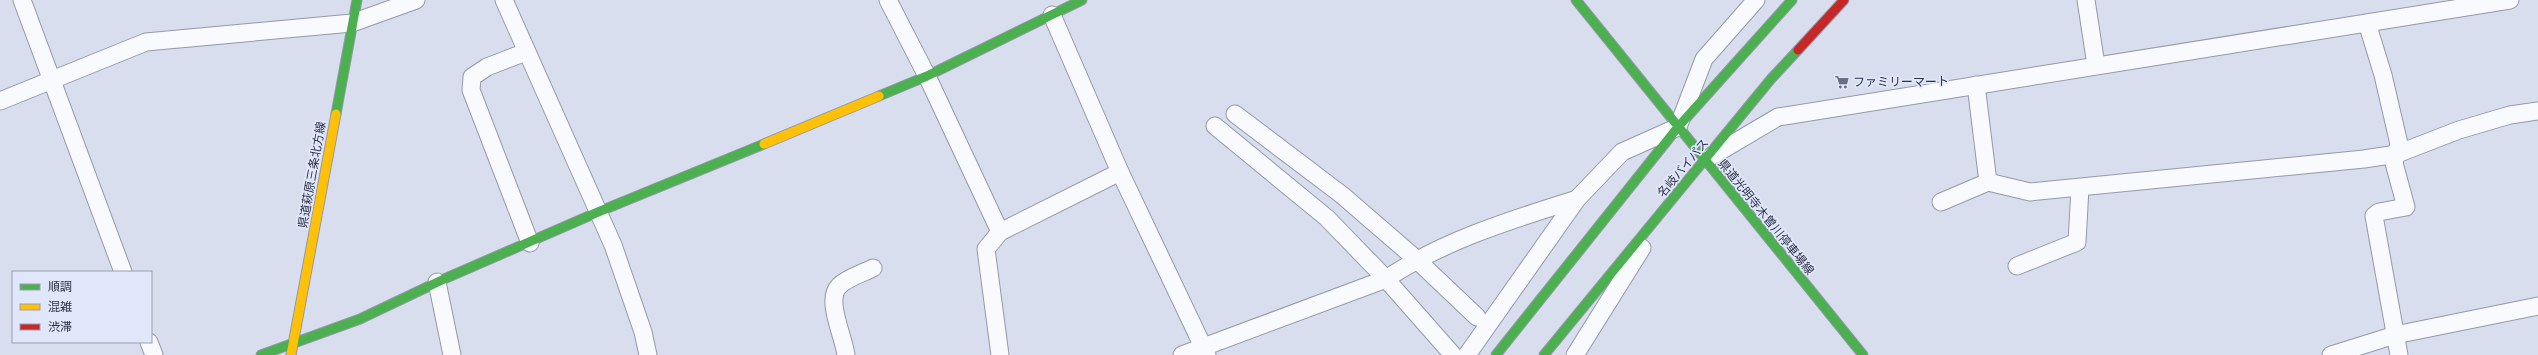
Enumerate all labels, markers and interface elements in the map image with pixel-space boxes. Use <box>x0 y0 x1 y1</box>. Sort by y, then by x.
supermarket icon: ファミリーマート <box>1834 74 1850 90</box>
place label: ファミリーマート <box>1853 74 1949 89</box>
street label: 県道萩原三条北方線 <box>295 120 328 229</box>
street label: 名岐バイパス <box>1654 135 1711 200</box>
street label: 県道光明寺木曽川停車場線 <box>1715 156 1818 277</box>
legend <box>12 271 152 343</box>
text: 順調 <box>48 279 72 294</box>
text: 混雑 <box>48 299 72 314</box>
text: 渋滞 <box>48 319 72 334</box>

